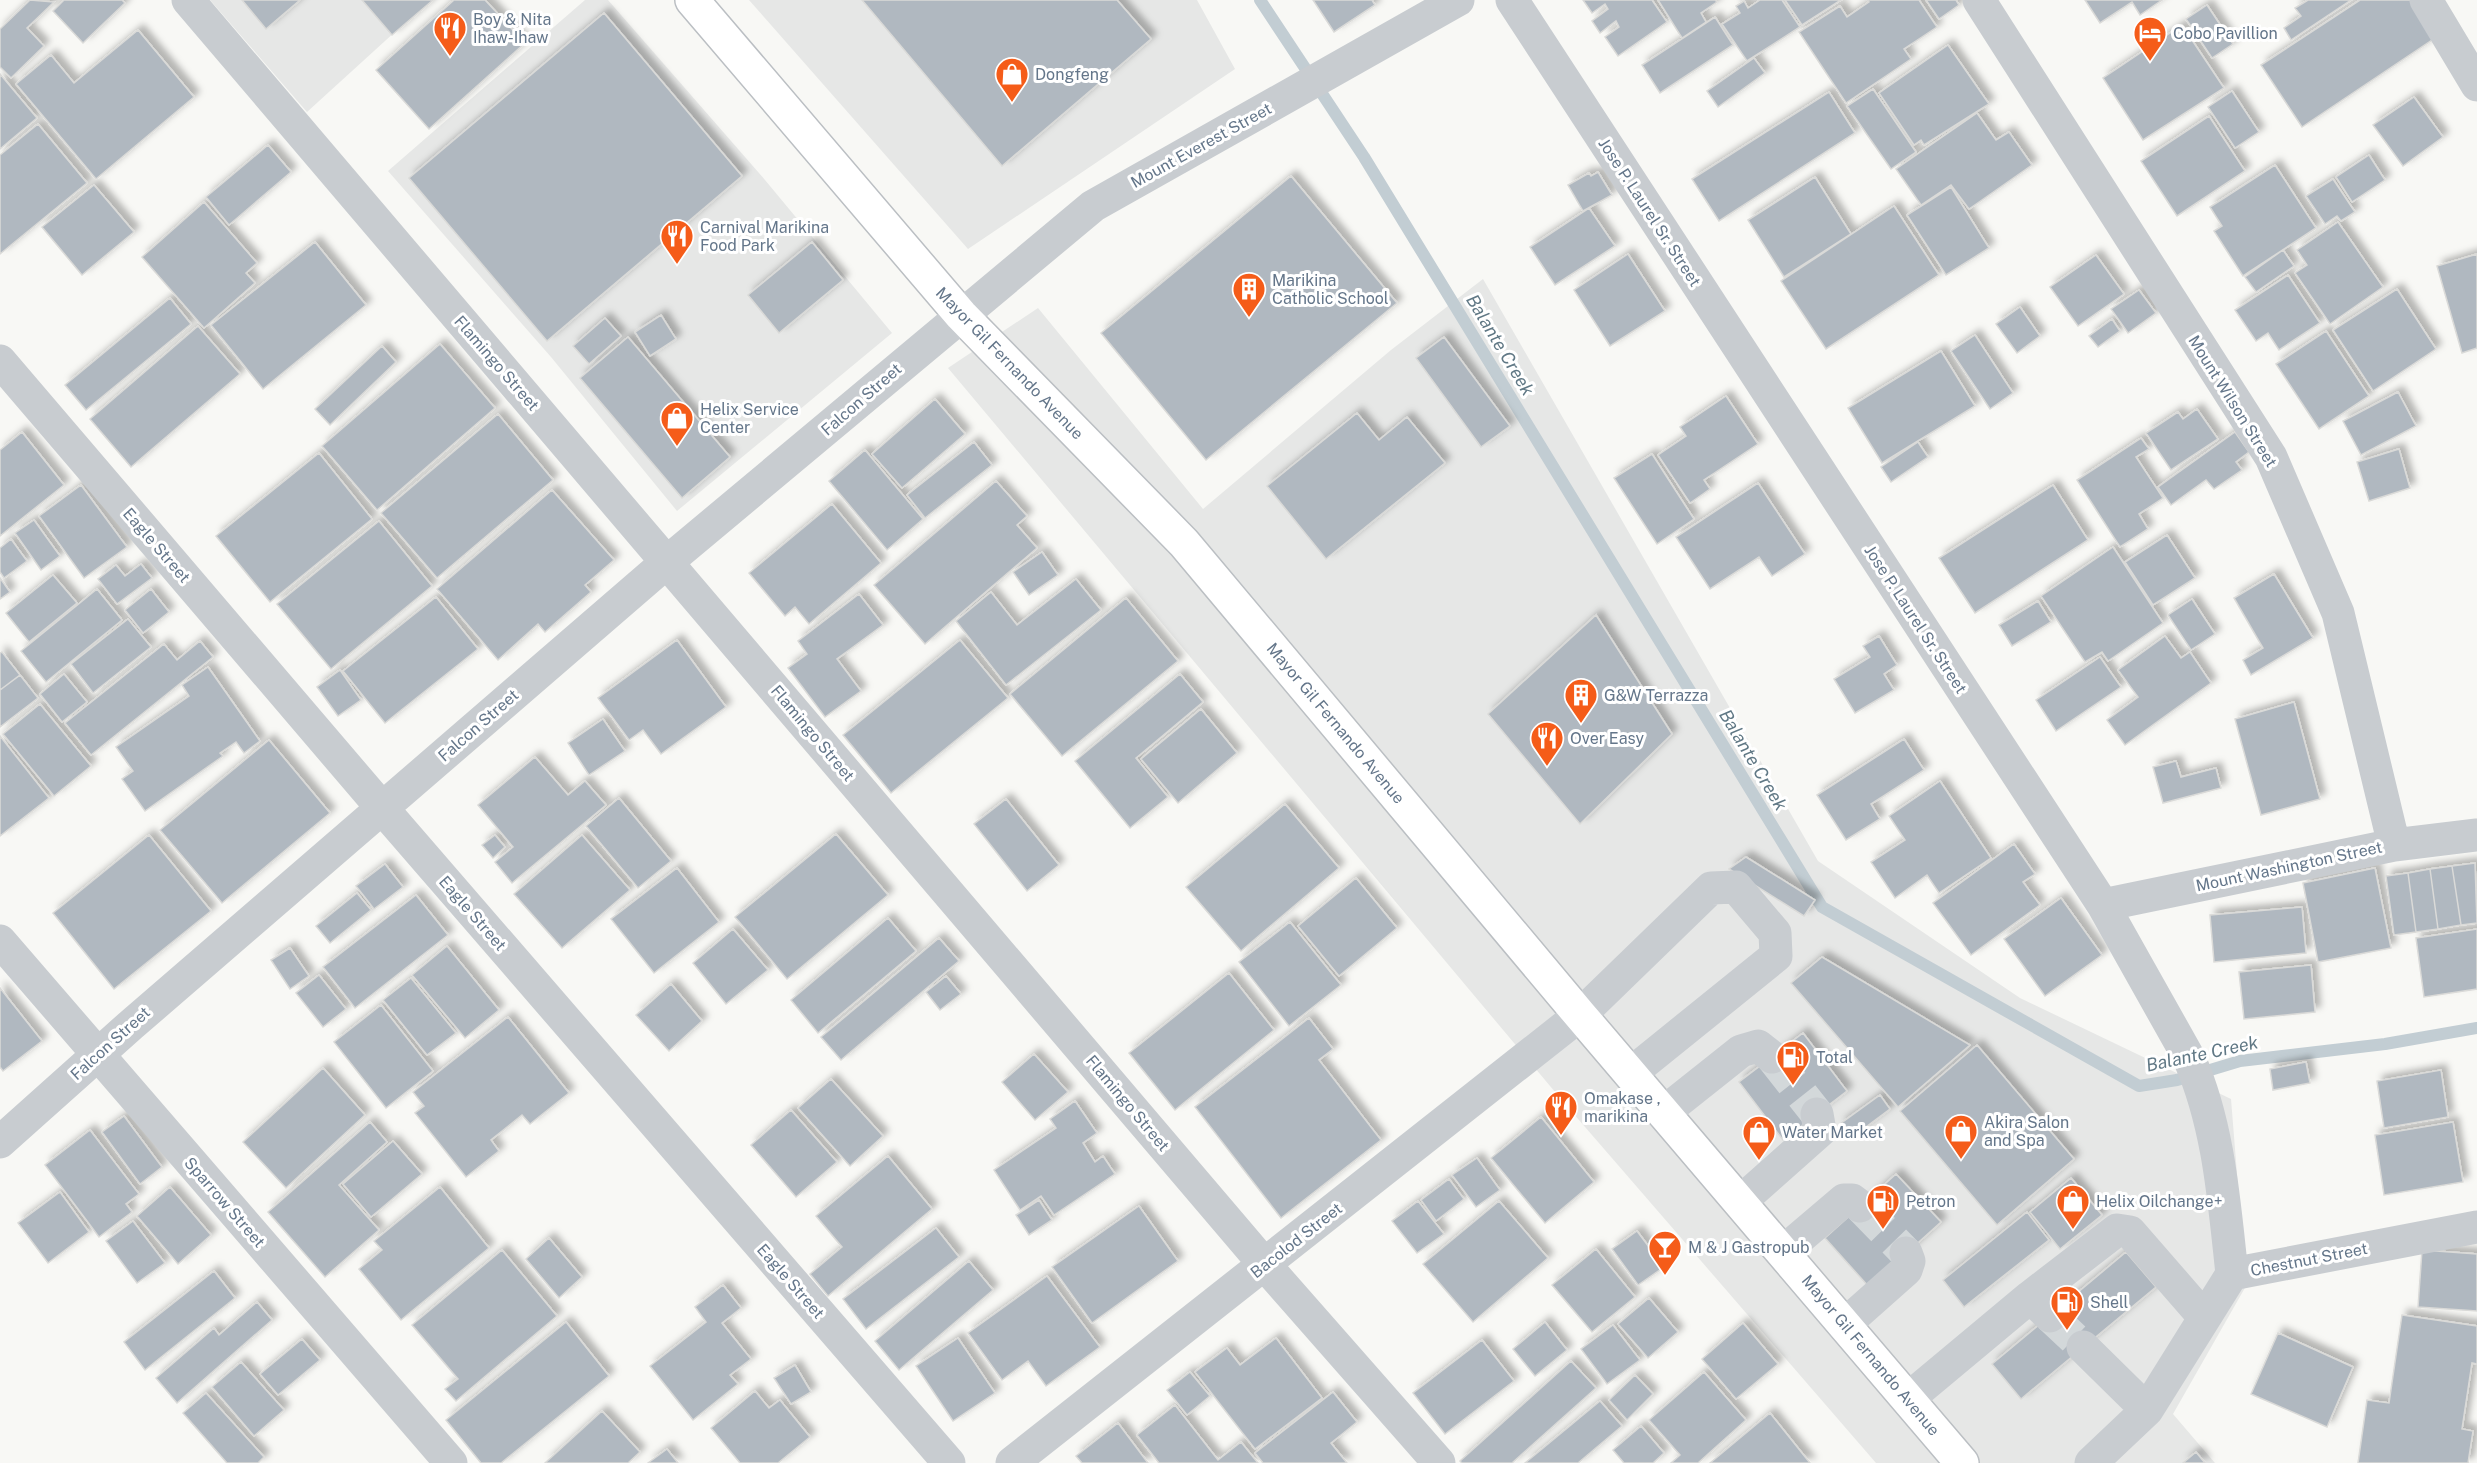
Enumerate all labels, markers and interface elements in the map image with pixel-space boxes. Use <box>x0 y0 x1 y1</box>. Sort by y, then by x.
restaurant icon: Boy & Nita Ihaw-Ihaw <box>432 10 468 57</box>
place label: Boy & Nita Ihaw-Ihaw <box>473 10 551 47</box>
hotel icon: Cobo Pavillion <box>2132 15 2168 62</box>
place label: Cobo Pavillion <box>2173 24 2278 43</box>
shop icon: Dongfeng <box>994 56 1030 103</box>
place label: Dongfeng <box>1035 65 1109 84</box>
street label: Mount Everest Street <box>1128 99 1275 192</box>
street label: Jose P. Laurel Sr. Street <box>1594 135 1705 290</box>
restaurant icon: Carnival Marikina Food Park <box>659 218 695 265</box>
place label: Carnival Marikina Food Park <box>700 218 829 255</box>
building icon: Marikina Catholic School <box>1231 271 1267 318</box>
place label: Marikina Catholic School <box>1272 271 1389 308</box>
street label: Mayor Gil Fernando Avenue <box>932 283 1087 443</box>
water label: Balante Creek <box>1462 290 1539 399</box>
street label: Flamingo Street <box>450 312 543 415</box>
street label: Mount Wilson Street <box>2184 332 2281 471</box>
street label: Falcon Street <box>817 359 905 439</box>
shop icon: Helix Service Center <box>659 400 695 447</box>
place label: Helix Service Center <box>700 400 799 437</box>
street label: Eagle Street <box>119 504 194 587</box>
street label: Jose P. Laurel Sr. Street <box>1860 542 1971 697</box>
street label: Mayor Gil Fernando Avenue <box>1263 639 1408 808</box>
building icon: G&W Terrazza <box>1563 677 1599 724</box>
street label: Flamingo Street <box>767 681 858 785</box>
street label: Falcon Street <box>434 685 522 765</box>
place label: G&W Terrazza <box>1604 686 1708 705</box>
water label: Balante Creek <box>1715 705 1792 814</box>
restaurant icon: Over Easy <box>1529 720 1565 767</box>
place label: Over Easy <box>1570 729 1645 748</box>
street label: Mount Washington Street <box>2194 837 2384 896</box>
street label: Eagle Street <box>435 872 510 955</box>
street label: Falcon Street <box>67 1003 154 1084</box>
water label: Balante Creek <box>2144 1031 2260 1076</box>
fuel station icon: Total <box>1775 1039 1811 1086</box>
place label: Total <box>1816 1048 1853 1067</box>
street label: Flamingo Street <box>1082 1051 1173 1155</box>
restaurant icon: Omakase , marikina <box>1543 1089 1579 1136</box>
place label: Omakase , marikina <box>1584 1089 1661 1126</box>
shop icon: Akira Salon and Spa <box>1943 1113 1979 1160</box>
place label: Akira Salon and Spa <box>1984 1113 2069 1150</box>
shop icon: Water Market <box>1741 1114 1777 1161</box>
place label: Water Market <box>1782 1123 1883 1142</box>
street label: Sparrow Street <box>180 1153 269 1251</box>
fuel station icon: Petron <box>1865 1183 1901 1230</box>
shop icon: Helix Oilchange+ <box>2055 1183 2091 1230</box>
place label: Petron <box>1906 1192 1955 1211</box>
place label: Helix Oilchange+ <box>2096 1192 2223 1211</box>
street label: Bacolod Street <box>1247 1199 1346 1282</box>
bar icon: M & J Gastropub <box>1647 1229 1683 1276</box>
place label: M & J Gastropub <box>1688 1238 1810 1257</box>
street label: Chestnut Street <box>2249 1239 2369 1280</box>
street label: Eagle Street <box>753 1240 828 1323</box>
street label: Mayor Gil Fernando Avenue <box>1798 1271 1943 1440</box>
fuel station icon: Shell <box>2049 1284 2085 1331</box>
place label: Shell <box>2090 1293 2129 1312</box>

